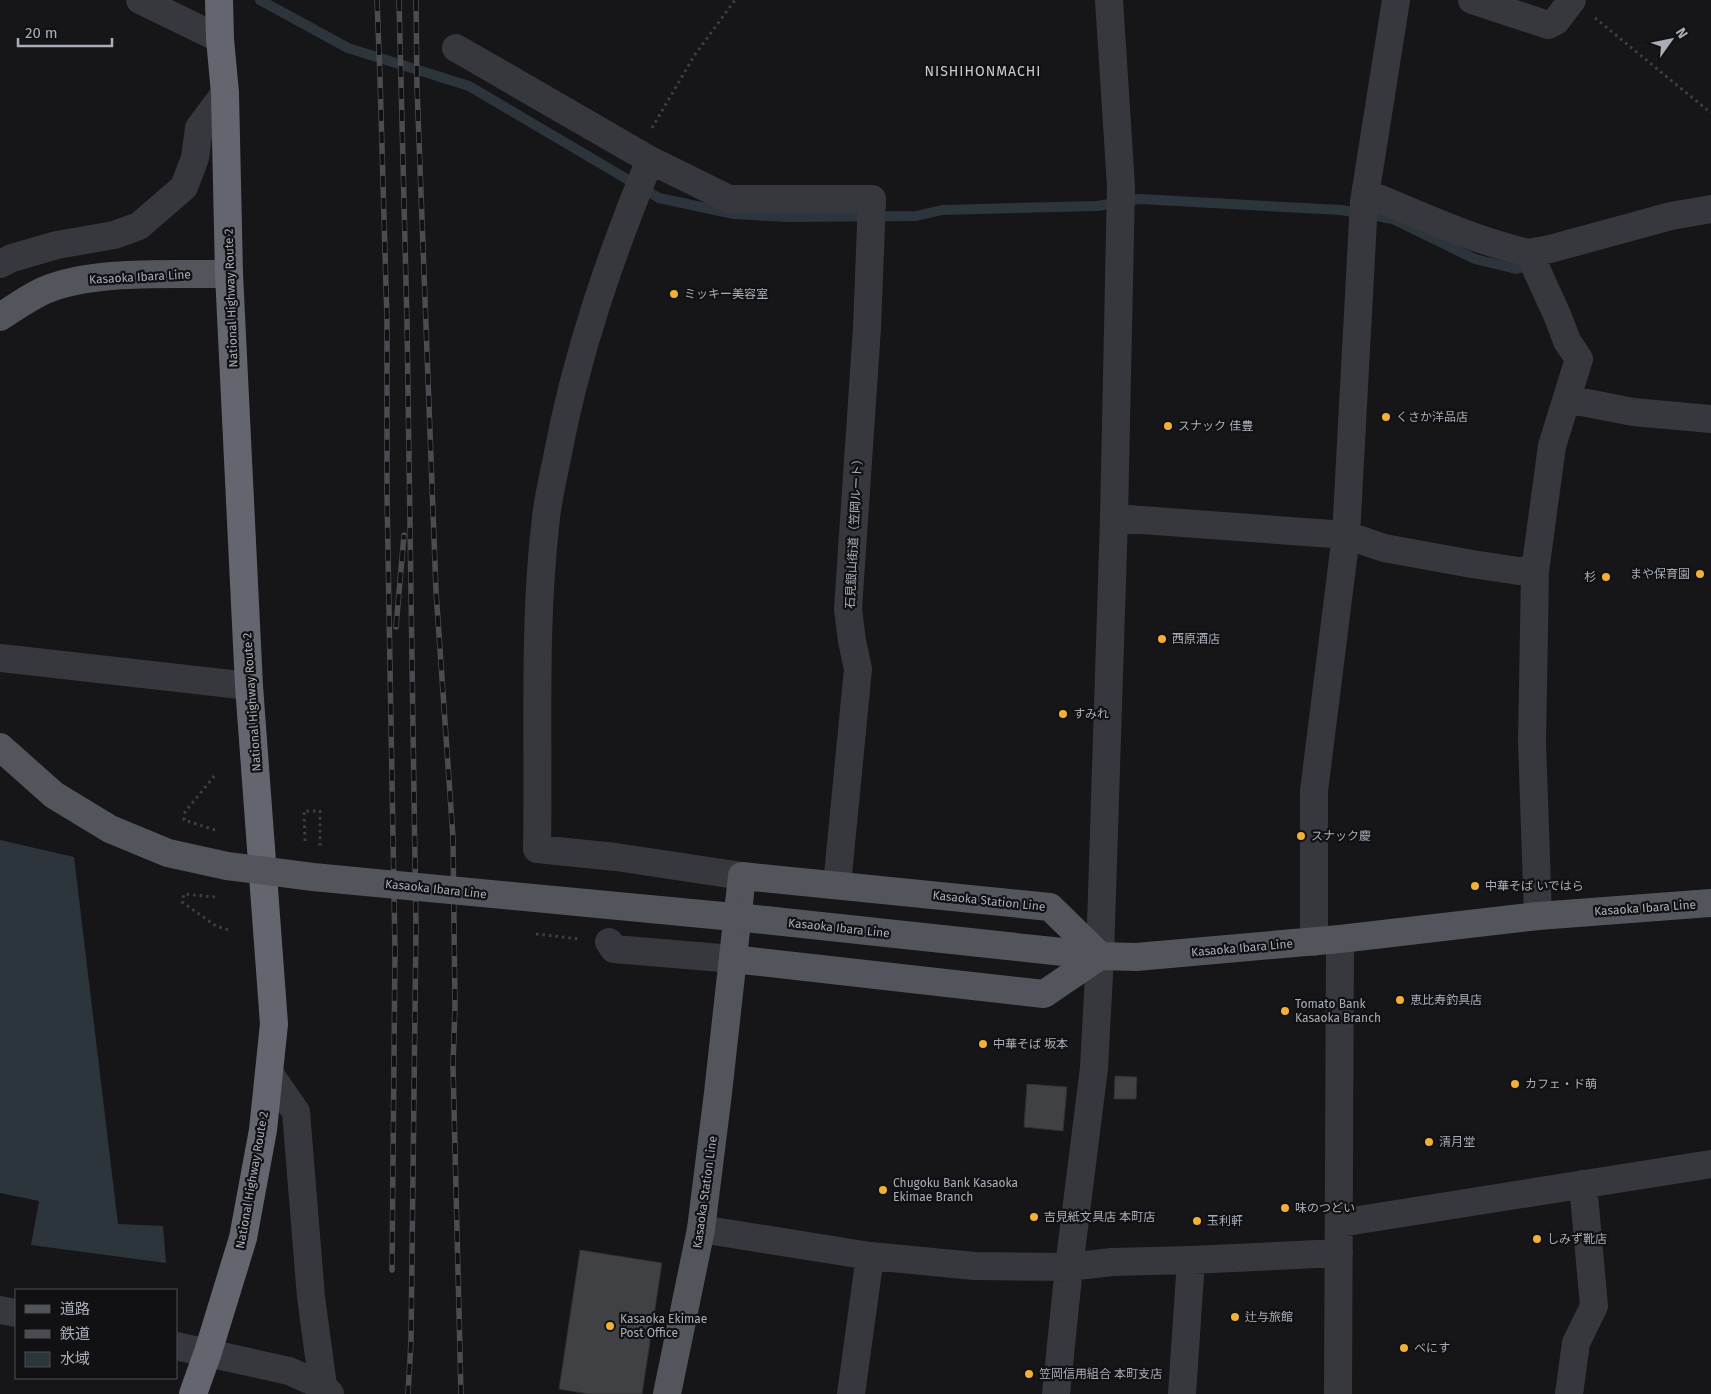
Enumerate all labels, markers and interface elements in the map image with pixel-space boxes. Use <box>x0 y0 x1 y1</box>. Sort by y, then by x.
scale bar <box>18 15 111 47</box>
north arrow <box>1646 15 1696 65</box>
text: 20 m <box>25 24 58 42</box>
text: N <box>1672 25 1691 42</box>
district label: NISHIHONMACHI <box>924 63 1042 80</box>
street label: National Highway Route 2 <box>222 228 240 368</box>
street label: Kasaoka Ibara Line <box>89 267 191 287</box>
place label: ミッキー美容室 <box>684 287 768 301</box>
marker: ミッキー美容室 <box>668 288 680 300</box>
place label: くさか洋品店 <box>1396 410 1468 424</box>
marker: くさか洋品店 <box>1380 411 1392 423</box>
place label: スナック 佳豊 <box>1178 419 1253 433</box>
marker: スナック 佳豊 <box>1162 420 1174 432</box>
street label: 石見銀山街道（笠岡ルート） <box>843 453 865 609</box>
place label: まや保育園 <box>1630 567 1690 581</box>
marker: まや保育園 <box>1694 568 1706 580</box>
place label: 杉 <box>1584 570 1596 584</box>
marker: 杉 <box>1600 571 1612 583</box>
street label: National Highway Route 2 <box>240 632 264 772</box>
place label: 西原酒店 <box>1172 632 1220 646</box>
marker: 西原酒店 <box>1156 633 1168 645</box>
place label: すみれ <box>1073 707 1109 721</box>
marker: すみれ <box>1057 708 1069 720</box>
place label: スナック慶 <box>1311 829 1371 843</box>
marker: スナック慶 <box>1295 830 1307 842</box>
street label: Kasaoka Ibara Line <box>385 877 487 901</box>
place label: 中華そば いではら <box>1485 879 1584 893</box>
marker: 中華そば いではら <box>1469 880 1481 892</box>
street label: Kasaoka Station Line <box>932 888 1046 914</box>
street label: Kasaoka Ibara Line <box>1594 897 1696 919</box>
street label: Kasaoka Ibara Line <box>788 916 890 940</box>
street label: Kasaoka Ibara Line <box>1191 937 1293 959</box>
place label: 恵比寿釣具店 <box>1410 993 1482 1007</box>
marker: 恵比寿釣具店 <box>1394 994 1406 1006</box>
place label: Tomato Bank Kasaoka Branch <box>1295 997 1381 1025</box>
marker: Tomato Bank Kasaoka Branch <box>1279 1005 1291 1017</box>
place label: 中華そば 坂本 <box>993 1037 1068 1051</box>
marker: 中華そば 坂本 <box>977 1038 989 1050</box>
place label: カフェ・ド萌 <box>1525 1077 1597 1091</box>
marker: カフェ・ド萌 <box>1509 1078 1521 1090</box>
street label: National Highway Route 2 <box>233 1110 271 1250</box>
street label: Kasaoka Station Line <box>690 1135 720 1249</box>
place label: 清月堂 <box>1439 1135 1475 1149</box>
marker: 清月堂 <box>1423 1136 1435 1148</box>
place label: Chugoku Bank Kasaoka Ekimae Branch <box>893 1176 1018 1204</box>
marker: Chugoku Bank Kasaoka Ekimae Branch <box>877 1184 889 1196</box>
place label: 味のつどい <box>1295 1201 1355 1215</box>
marker: 味のつどい <box>1279 1202 1291 1214</box>
place label: 吉見紙文具店 本町店 <box>1044 1210 1155 1224</box>
marker: 吉見紙文具店 本町店 <box>1028 1211 1040 1223</box>
place label: 玉利軒 <box>1207 1214 1243 1228</box>
marker: 玉利軒 <box>1191 1215 1203 1227</box>
place label: しみず靴店 <box>1547 1232 1607 1246</box>
marker: しみず靴店 <box>1531 1233 1543 1245</box>
legend <box>15 1289 178 1379</box>
text: 道路 <box>60 1300 90 1318</box>
place label: 辻与旅館 <box>1245 1310 1293 1324</box>
marker: 辻与旅館 <box>1229 1311 1241 1323</box>
place label: Kasaoka Ekimae Post Office <box>620 1312 707 1340</box>
marker: Kasaoka Ekimae Post Office <box>604 1320 616 1332</box>
text: 鉄道 <box>60 1325 90 1343</box>
place label: べにす <box>1414 1341 1450 1355</box>
marker: べにす <box>1398 1342 1410 1354</box>
text: 水域 <box>60 1350 90 1368</box>
place label: 笠岡信用組合 本町支店 <box>1039 1367 1162 1381</box>
marker: 笠岡信用組合 本町支店 <box>1023 1368 1035 1380</box>

